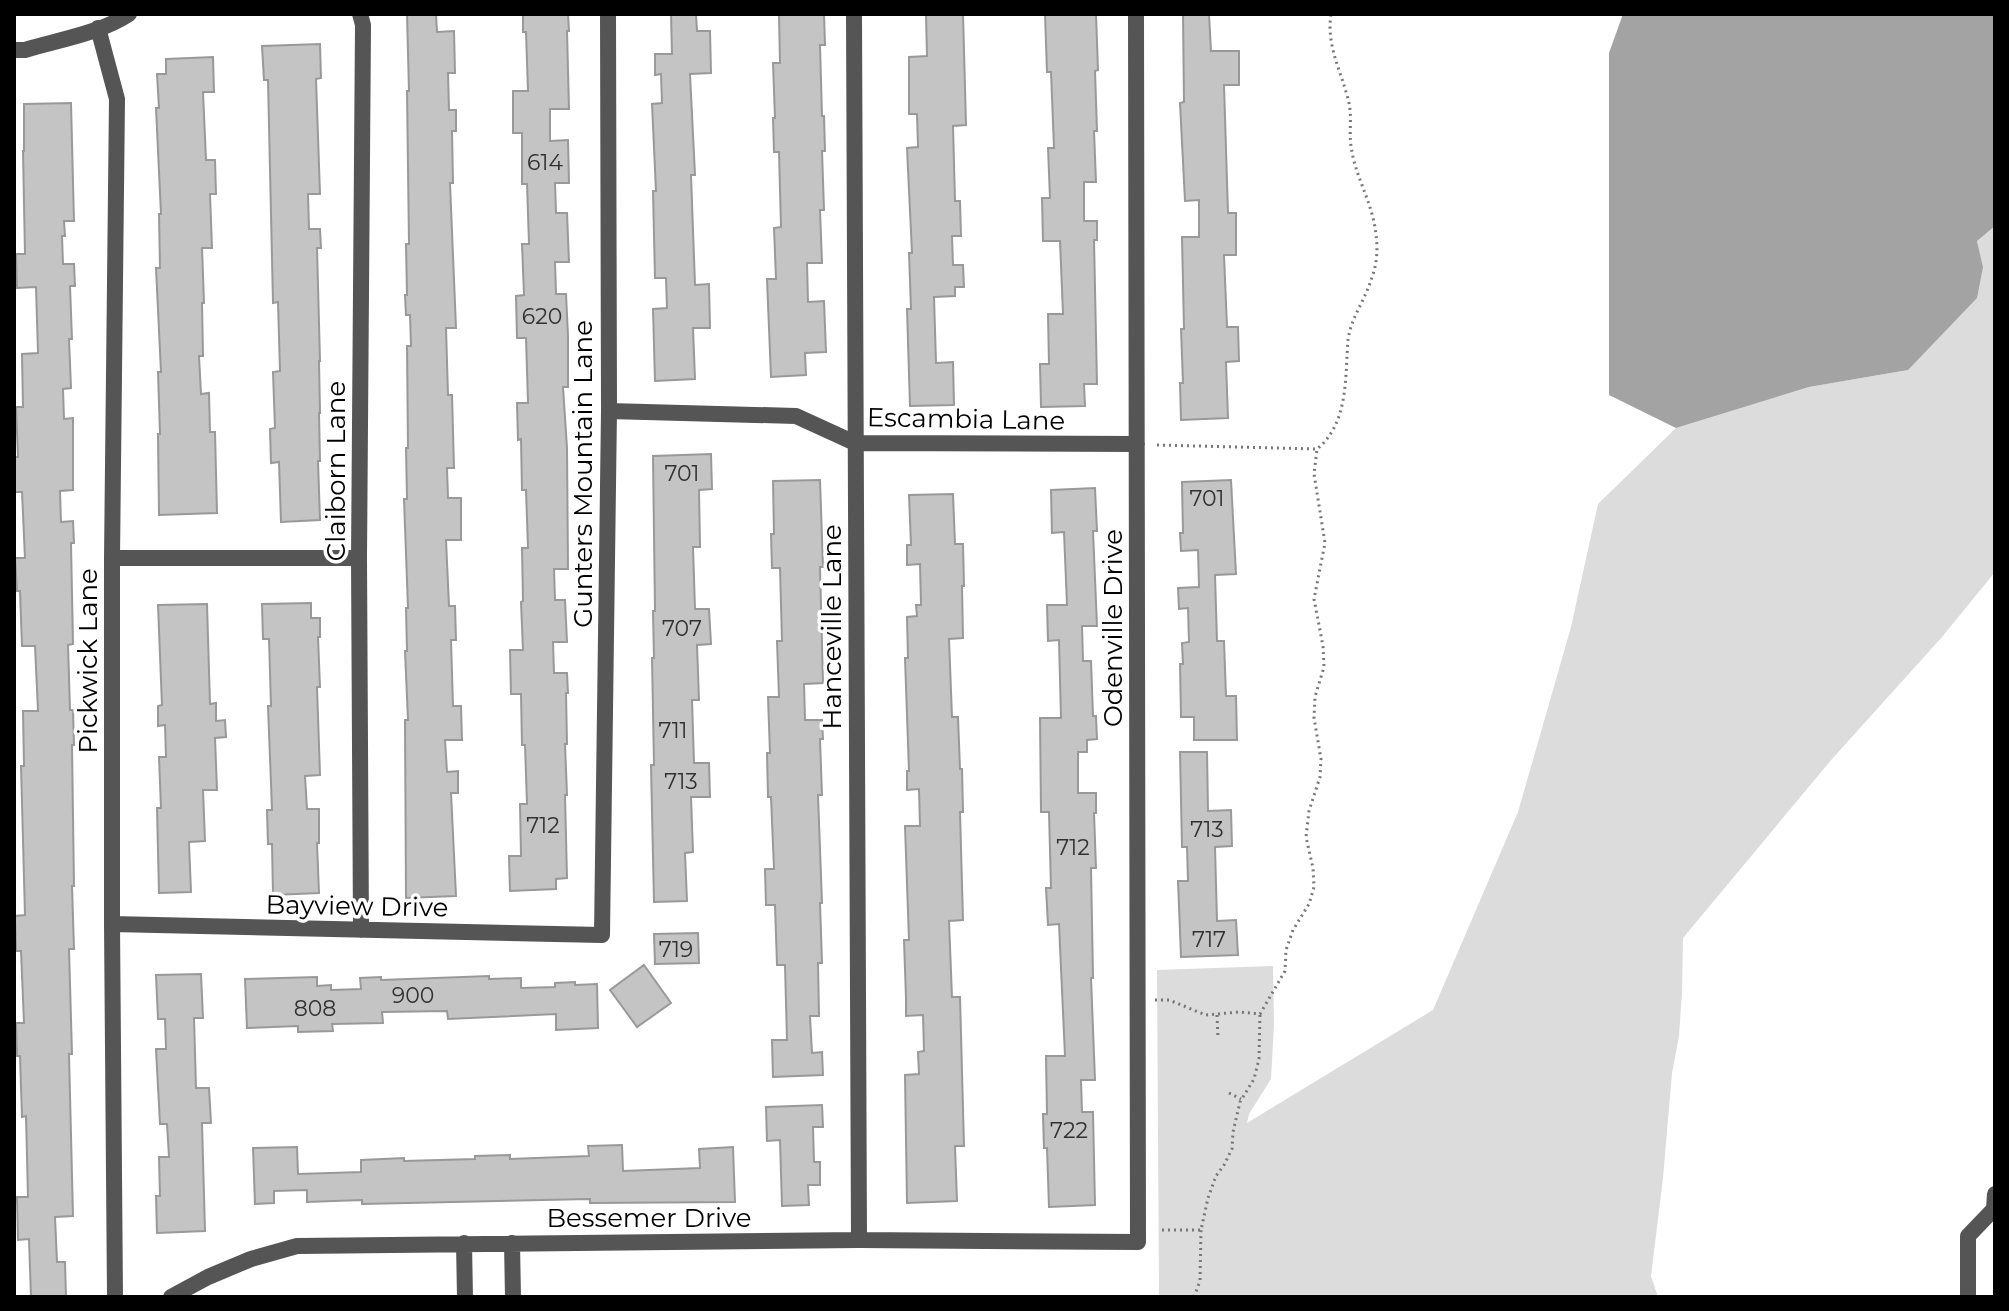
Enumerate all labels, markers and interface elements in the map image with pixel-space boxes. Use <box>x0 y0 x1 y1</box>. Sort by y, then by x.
house number: 614 <box>527 149 563 176</box>
house number: 620 <box>522 303 562 330</box>
street label: Gunters Mountain Lane <box>567 320 599 628</box>
street label: Claiborn Lane <box>320 381 352 561</box>
street label: Escambia Lane <box>867 401 1065 437</box>
house number: 701 <box>664 460 700 487</box>
house number: 701 <box>1189 485 1225 512</box>
street label: Hanceville Lane <box>816 524 848 730</box>
street label: Odenville Drive <box>1097 529 1129 727</box>
street label: Pickwick Lane <box>72 568 104 754</box>
house number: 707 <box>662 615 702 642</box>
house number: 711 <box>658 717 688 744</box>
house number: 713 <box>664 768 698 795</box>
house number: 712 <box>526 812 560 839</box>
house number: 713 <box>1190 816 1224 843</box>
house number: 712 <box>1056 834 1090 861</box>
street label: Bayview Drive <box>265 888 449 924</box>
house number: 717 <box>1192 926 1226 953</box>
house number: 719 <box>659 936 693 963</box>
house number: 900 <box>392 982 434 1009</box>
house number: 808 <box>294 995 336 1022</box>
house number: 722 <box>1050 1117 1088 1144</box>
street label: Bessemer Drive <box>546 1202 752 1234</box>

